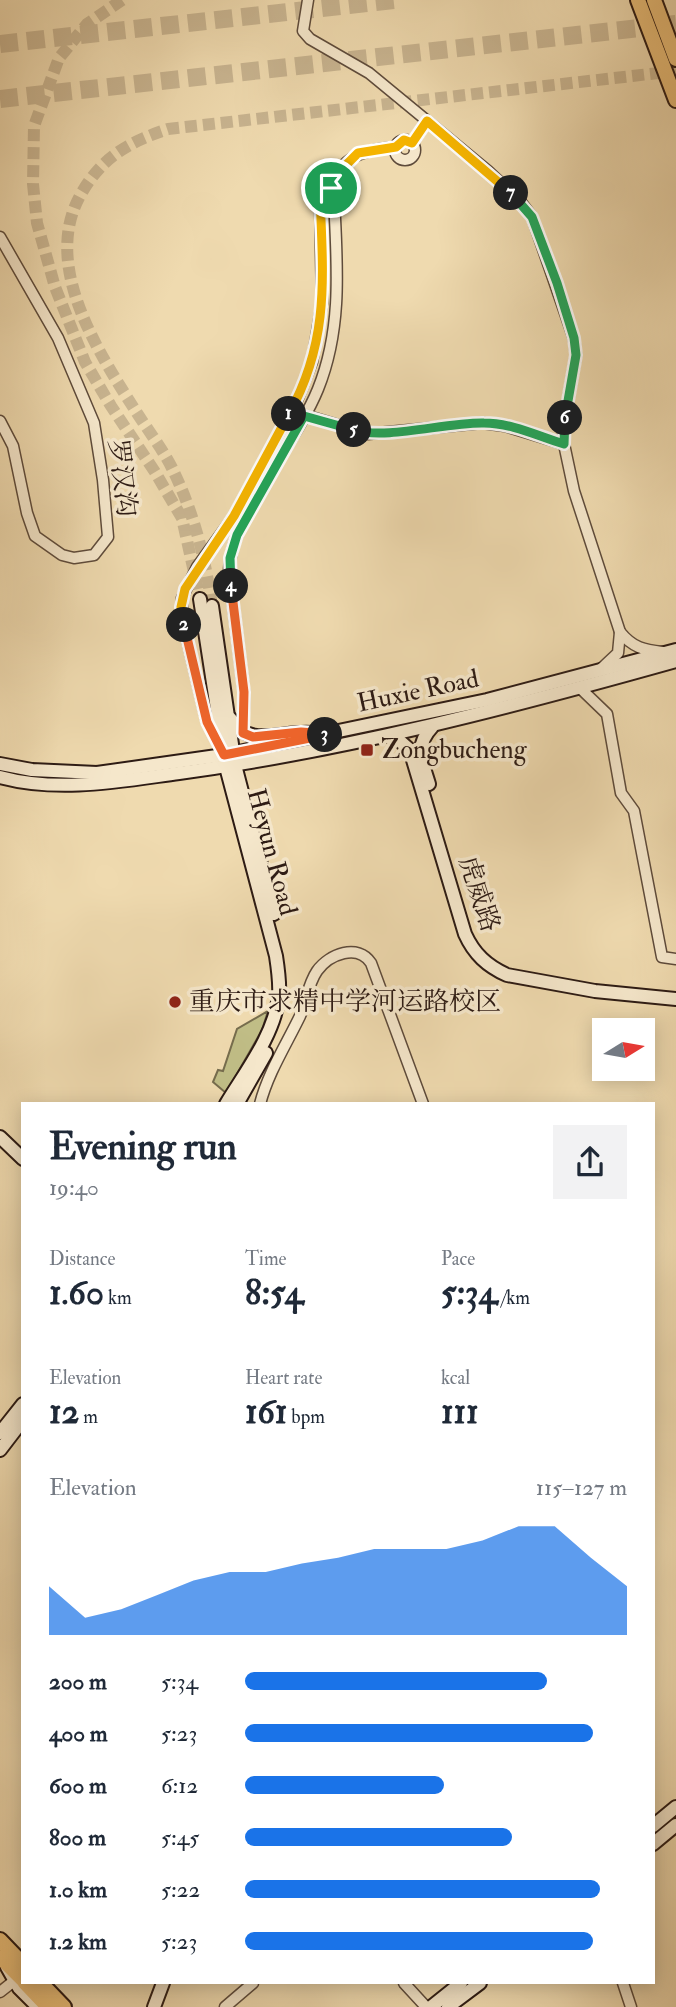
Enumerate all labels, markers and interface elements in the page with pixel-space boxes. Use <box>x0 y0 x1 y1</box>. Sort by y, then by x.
pin <box>301 158 361 218</box>
icon: arrive <box>312 169 350 207</box>
pin: 7 <box>494 176 528 210</box>
text: 7 <box>506 180 515 204</box>
pin: 1 <box>272 396 306 432</box>
pin: 6 <box>548 400 582 436</box>
text: 1 <box>285 401 292 425</box>
text: 6 <box>560 405 569 429</box>
pin: 5 <box>336 412 372 448</box>
text: 5 <box>349 417 358 441</box>
street label: 罗汉沟 <box>101 437 143 519</box>
pin: 4 <box>214 568 248 604</box>
text: 4 <box>225 573 236 597</box>
pin: 2 <box>166 608 202 642</box>
text: 2 <box>179 612 188 636</box>
street label: Huxie Road <box>354 662 482 719</box>
pin: 3 <box>308 718 342 752</box>
text: 3 <box>321 722 328 746</box>
place label: Zongbucheng <box>381 734 528 766</box>
marker: Zongbucheng <box>359 742 375 758</box>
street label: Heyun Road <box>240 785 304 919</box>
street label: 虎威路 <box>452 852 506 936</box>
place label: 重庆市求精中学河运路校区 <box>189 986 501 1018</box>
marker: 重庆市求精中学河运路校区 <box>167 994 183 1010</box>
north arrow <box>592 1018 654 1082</box>
map controls <box>592 1018 655 1081</box>
text: Evening run <box>49 1123 237 1171</box>
button: share <box>553 1125 627 1199</box>
text: 19:40 <box>49 1173 99 1202</box>
text: Distance <box>49 1247 115 1271</box>
text: Time <box>245 1247 287 1271</box>
text: Pace <box>441 1247 475 1271</box>
text: 1.60 <box>49 1271 104 1315</box>
text: 8:54 <box>245 1271 303 1315</box>
text: 5:34 <box>441 1271 497 1315</box>
text: km <box>104 1286 132 1310</box>
text: /km <box>497 1286 530 1310</box>
text: Elevation <box>49 1366 121 1390</box>
text: Heart rate <box>245 1366 322 1390</box>
text: kcal <box>441 1366 470 1390</box>
text: 12 <box>49 1390 79 1434</box>
text: 161 <box>245 1390 287 1434</box>
text: 111 <box>441 1390 478 1434</box>
text: m <box>79 1405 98 1429</box>
text: bpm <box>287 1405 325 1429</box>
text: Elevation <box>49 1473 137 1502</box>
text: 115–127 m <box>536 1473 627 1502</box>
text: 200 m <box>49 1667 107 1696</box>
text: 5:34 <box>161 1667 198 1696</box>
text: 400 m <box>49 1719 108 1748</box>
text: 5:23 <box>161 1719 197 1748</box>
text: 600 m <box>49 1771 107 1800</box>
text: 6:12 <box>161 1771 198 1800</box>
text: 800 m <box>49 1823 106 1852</box>
text: 5:45 <box>161 1823 199 1852</box>
text: 1.0 km <box>49 1875 107 1904</box>
text: 5:22 <box>161 1875 200 1904</box>
text: 1.2 km <box>49 1927 107 1956</box>
text: 5:23 <box>161 1927 197 1956</box>

